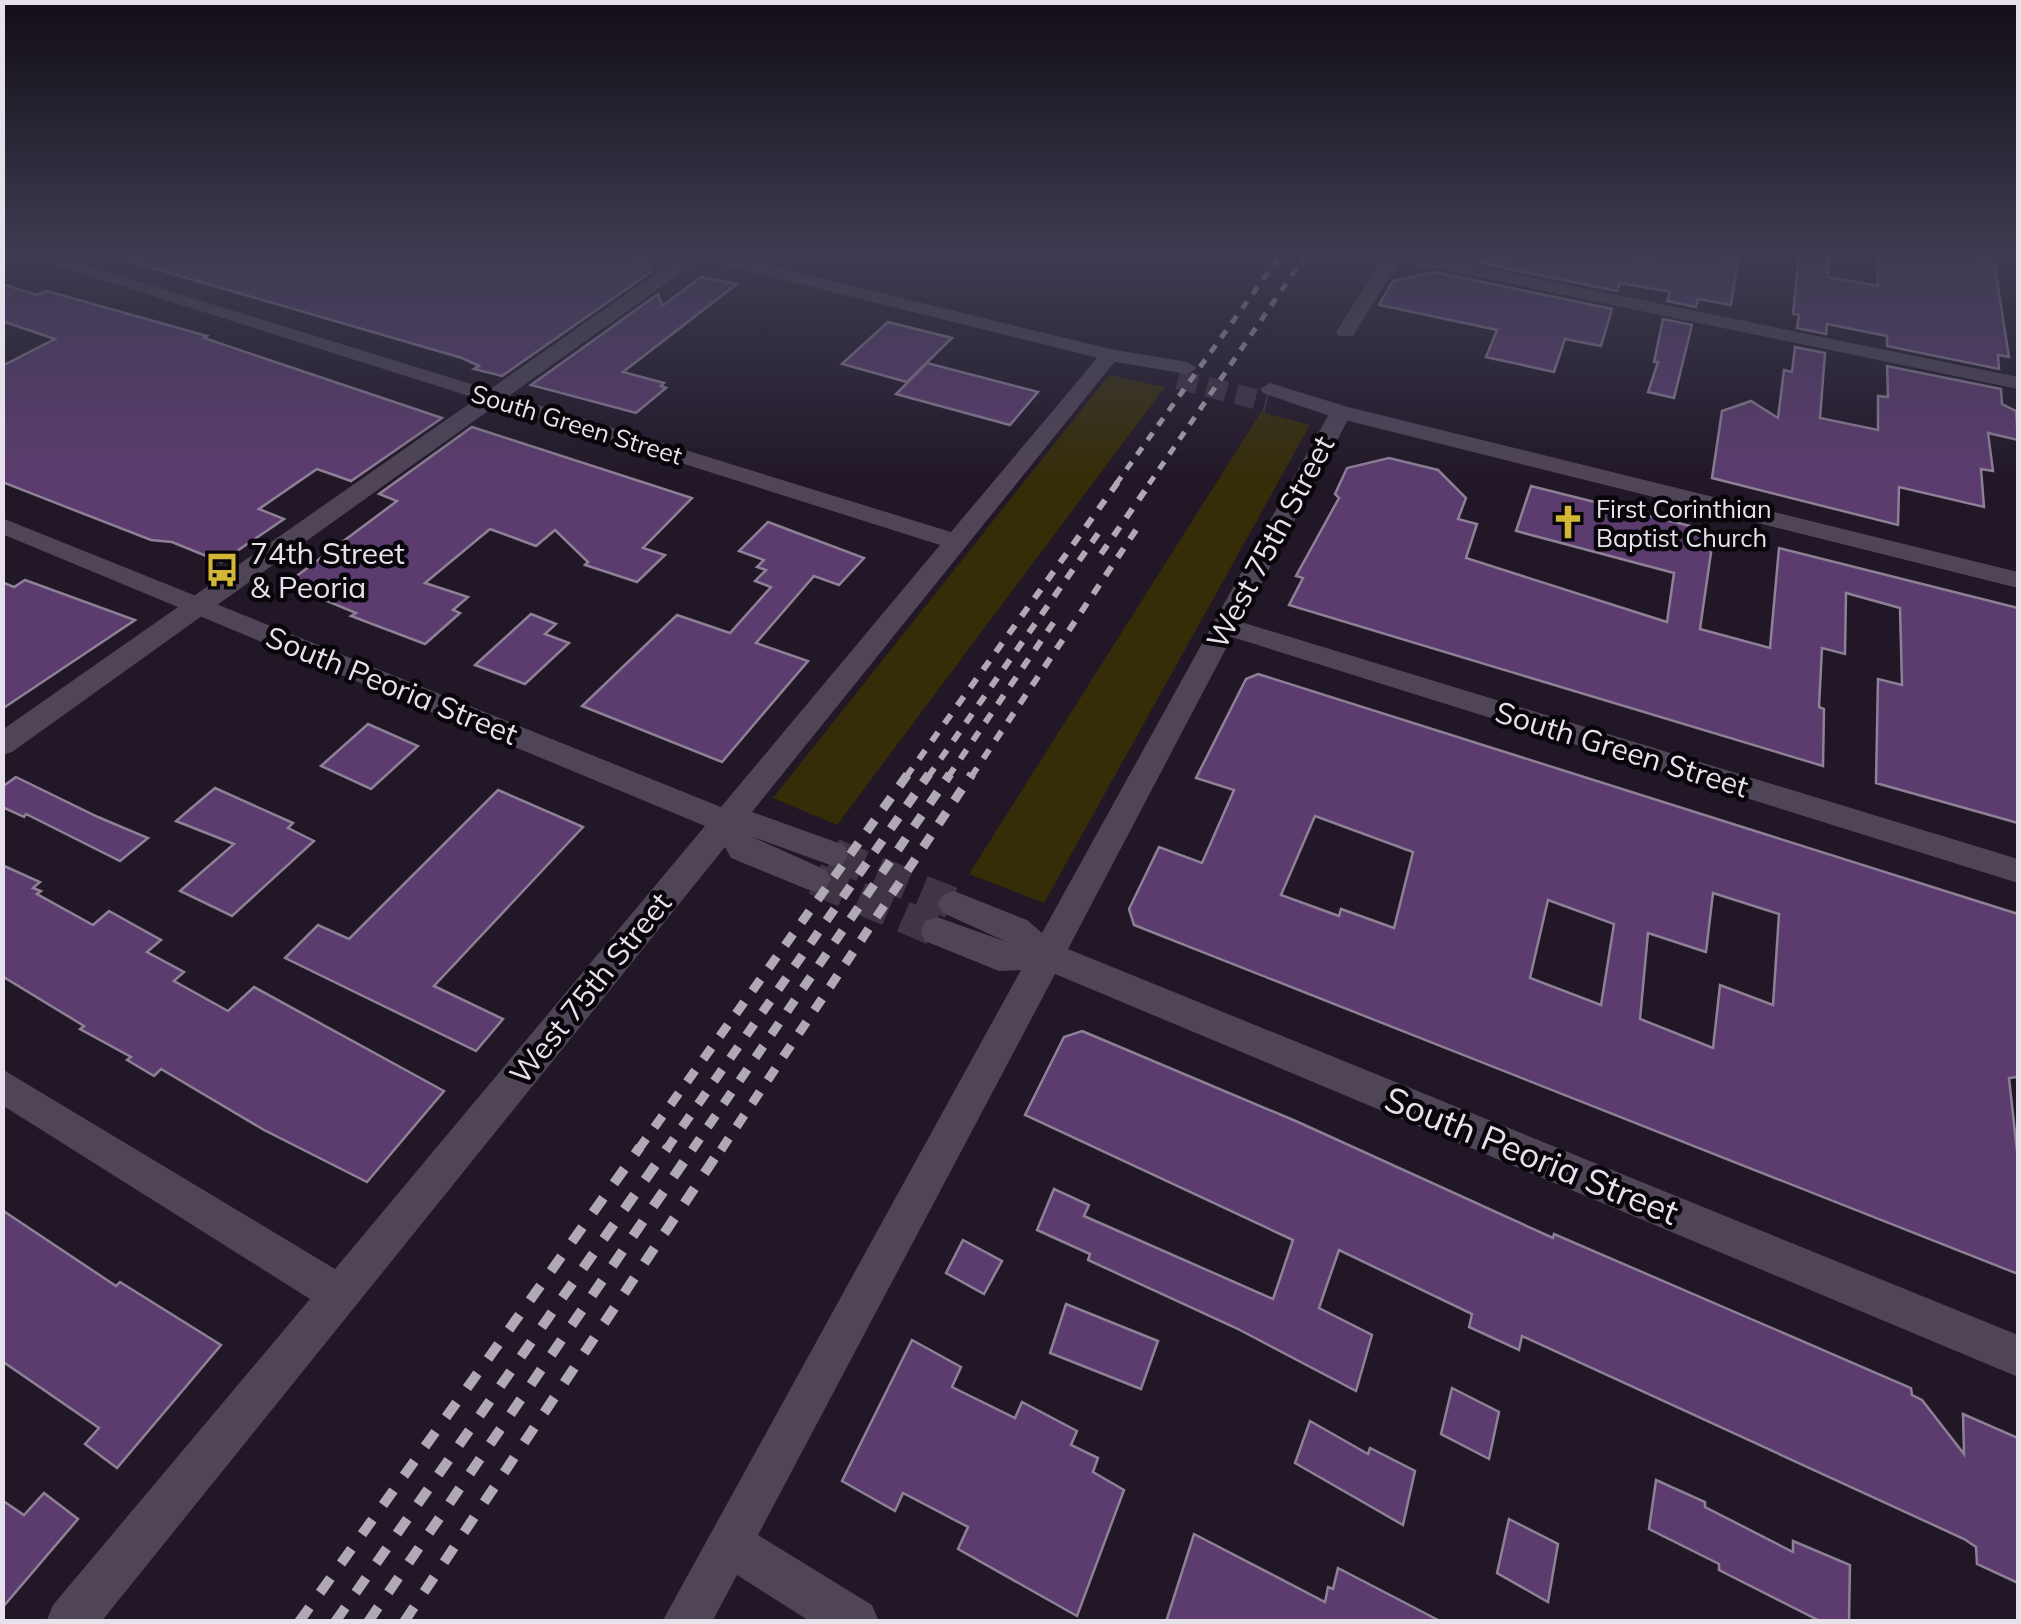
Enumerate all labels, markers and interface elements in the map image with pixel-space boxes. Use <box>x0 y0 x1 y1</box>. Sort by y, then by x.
street label: South Green Street <box>468 377 686 471</box>
street label: West 75th Street <box>1198 429 1342 655</box>
place label: First Corinthian Baptist Church <box>1596 493 1772 553</box>
church icon: First Corinthian Baptist Church <box>1549 503 1587 541</box>
place label: 74th Street & Peoria <box>250 534 405 606</box>
bus stop icon: 74th Street & Peoria <box>203 551 241 589</box>
street label: South Peoria Street <box>261 617 523 753</box>
street label: South Green Street <box>1491 692 1753 806</box>
street label: West 75th Street <box>501 884 679 1092</box>
street label: South Peoria Street <box>1379 1076 1685 1234</box>

